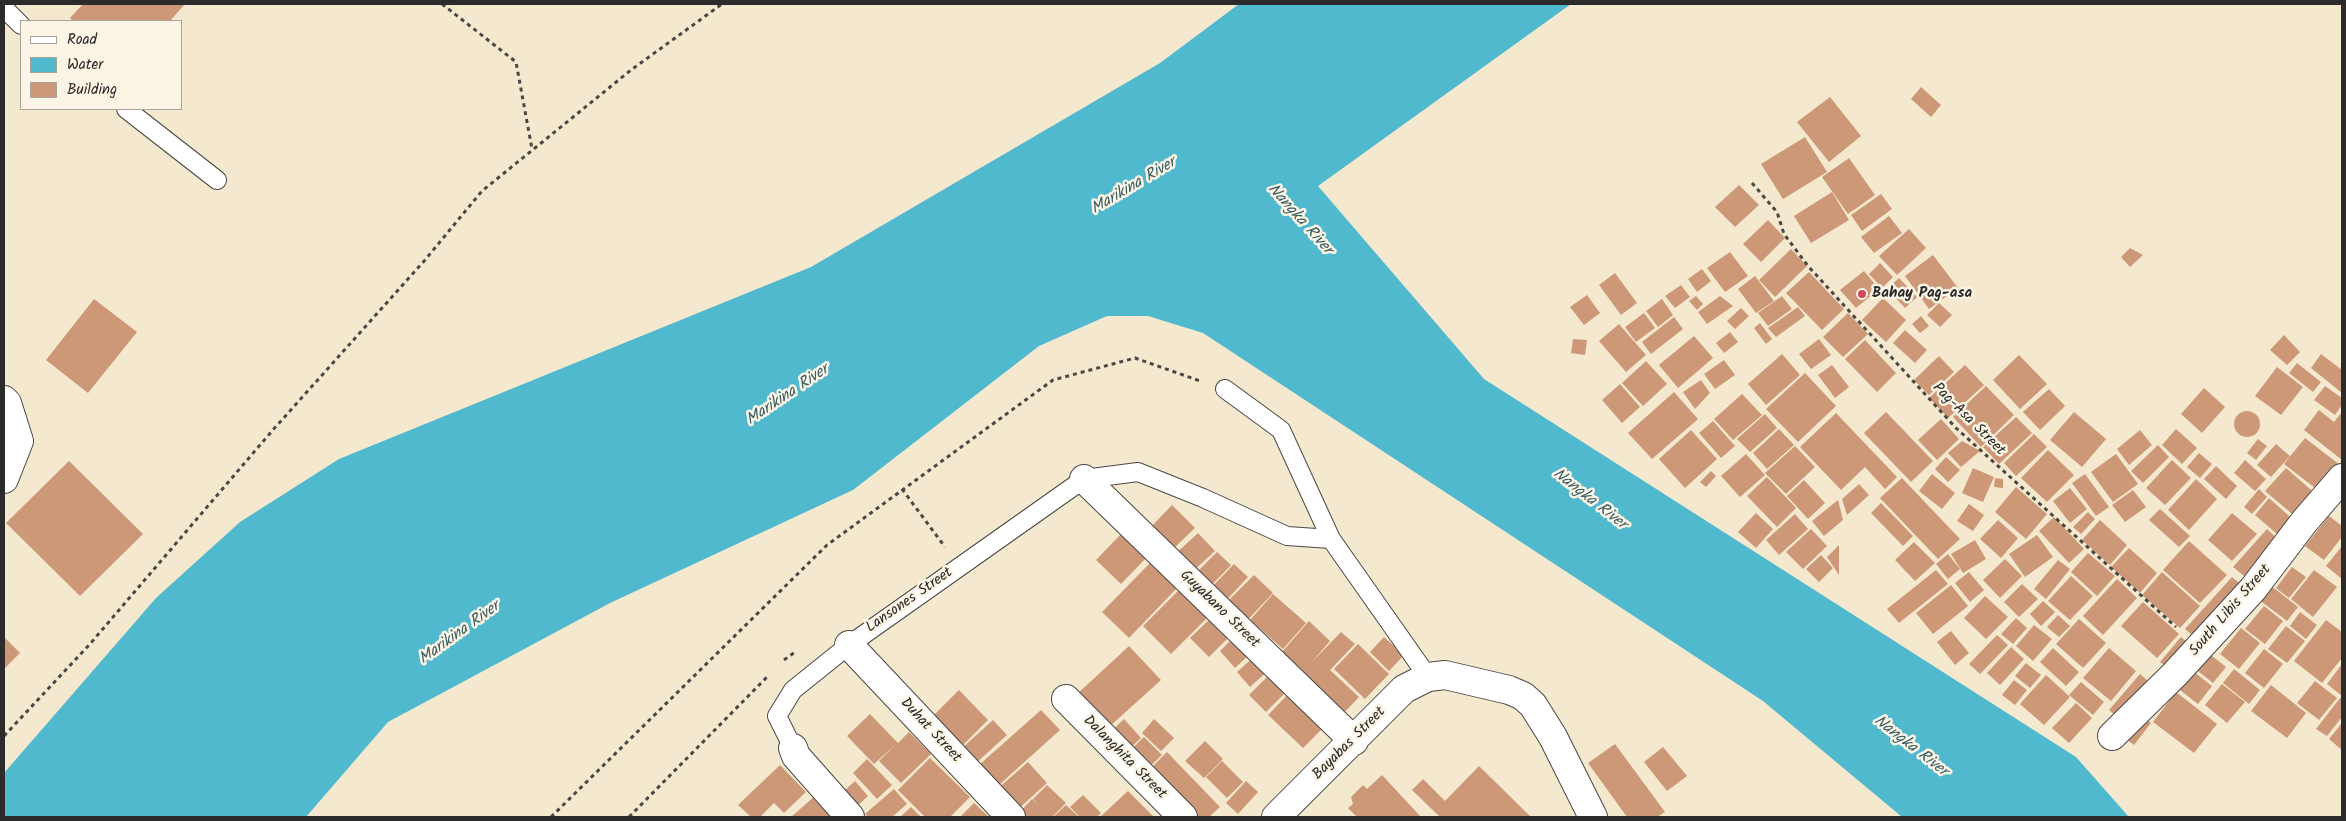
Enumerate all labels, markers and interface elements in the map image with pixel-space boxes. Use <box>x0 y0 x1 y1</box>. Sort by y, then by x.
legend <box>20 20 182 110</box>
text: Road <box>67 28 97 52</box>
text: Water <box>67 53 103 77</box>
text: Building <box>67 78 117 102</box>
water label: Marikina River <box>1088 154 1180 220</box>
water label: Nangka River <box>1262 181 1336 259</box>
place label: Bahay Pag-asa <box>1872 285 1972 303</box>
marker: Bahay Pag-asa <box>1856 288 1868 300</box>
water label: Marikina River <box>743 361 833 431</box>
street label: Pag-Asa Street <box>1928 380 2008 460</box>
water label: Nangka River <box>1548 465 1630 535</box>
street label: South Libis Street <box>2186 562 2276 660</box>
street label: Lansones Street <box>863 564 957 638</box>
street label: Guyabano Street <box>1175 567 1263 653</box>
water label: Marikina River <box>416 598 504 670</box>
street label: Duhat Street <box>896 695 964 767</box>
street label: Bayabas Street <box>1310 704 1390 784</box>
street label: Dalanghita Street <box>1078 712 1170 804</box>
water label: Nangka River <box>1869 712 1951 782</box>

